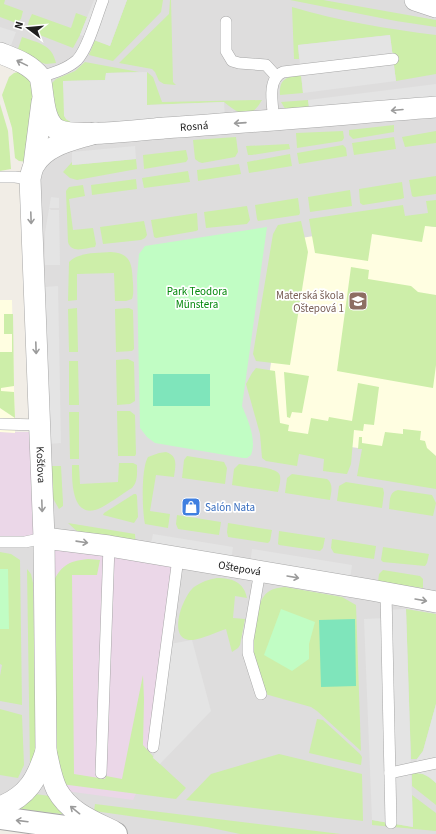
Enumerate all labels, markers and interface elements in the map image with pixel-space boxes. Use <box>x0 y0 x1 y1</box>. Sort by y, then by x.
north arrow <box>8 8 48 48</box>
text: N <box>11 20 27 31</box>
one-way arrow <box>16 59 28 66</box>
one-way arrow <box>391 106 404 114</box>
street label: Rosná <box>180 117 209 134</box>
one-way arrow <box>234 120 247 127</box>
one-way arrow <box>28 211 35 224</box>
park label: Park Teodora Münstera <box>167 284 227 312</box>
place label: Materská škola Oštepová 1 <box>276 288 344 316</box>
school or university icon: Materská škola Oštepová 1 <box>347 290 369 312</box>
one-way arrow <box>33 341 40 354</box>
street label: Košťova <box>33 446 49 483</box>
shop icon: Salón Nata <box>180 496 202 518</box>
one-way arrow <box>39 499 46 512</box>
place label: Salón Nata <box>205 500 255 515</box>
one-way arrow <box>75 538 88 546</box>
street label: Oštepová <box>217 557 262 579</box>
one-way arrow <box>287 573 300 581</box>
one-way arrow <box>414 596 427 604</box>
one-way arrow <box>69 805 80 814</box>
one-way arrow <box>16 817 29 825</box>

